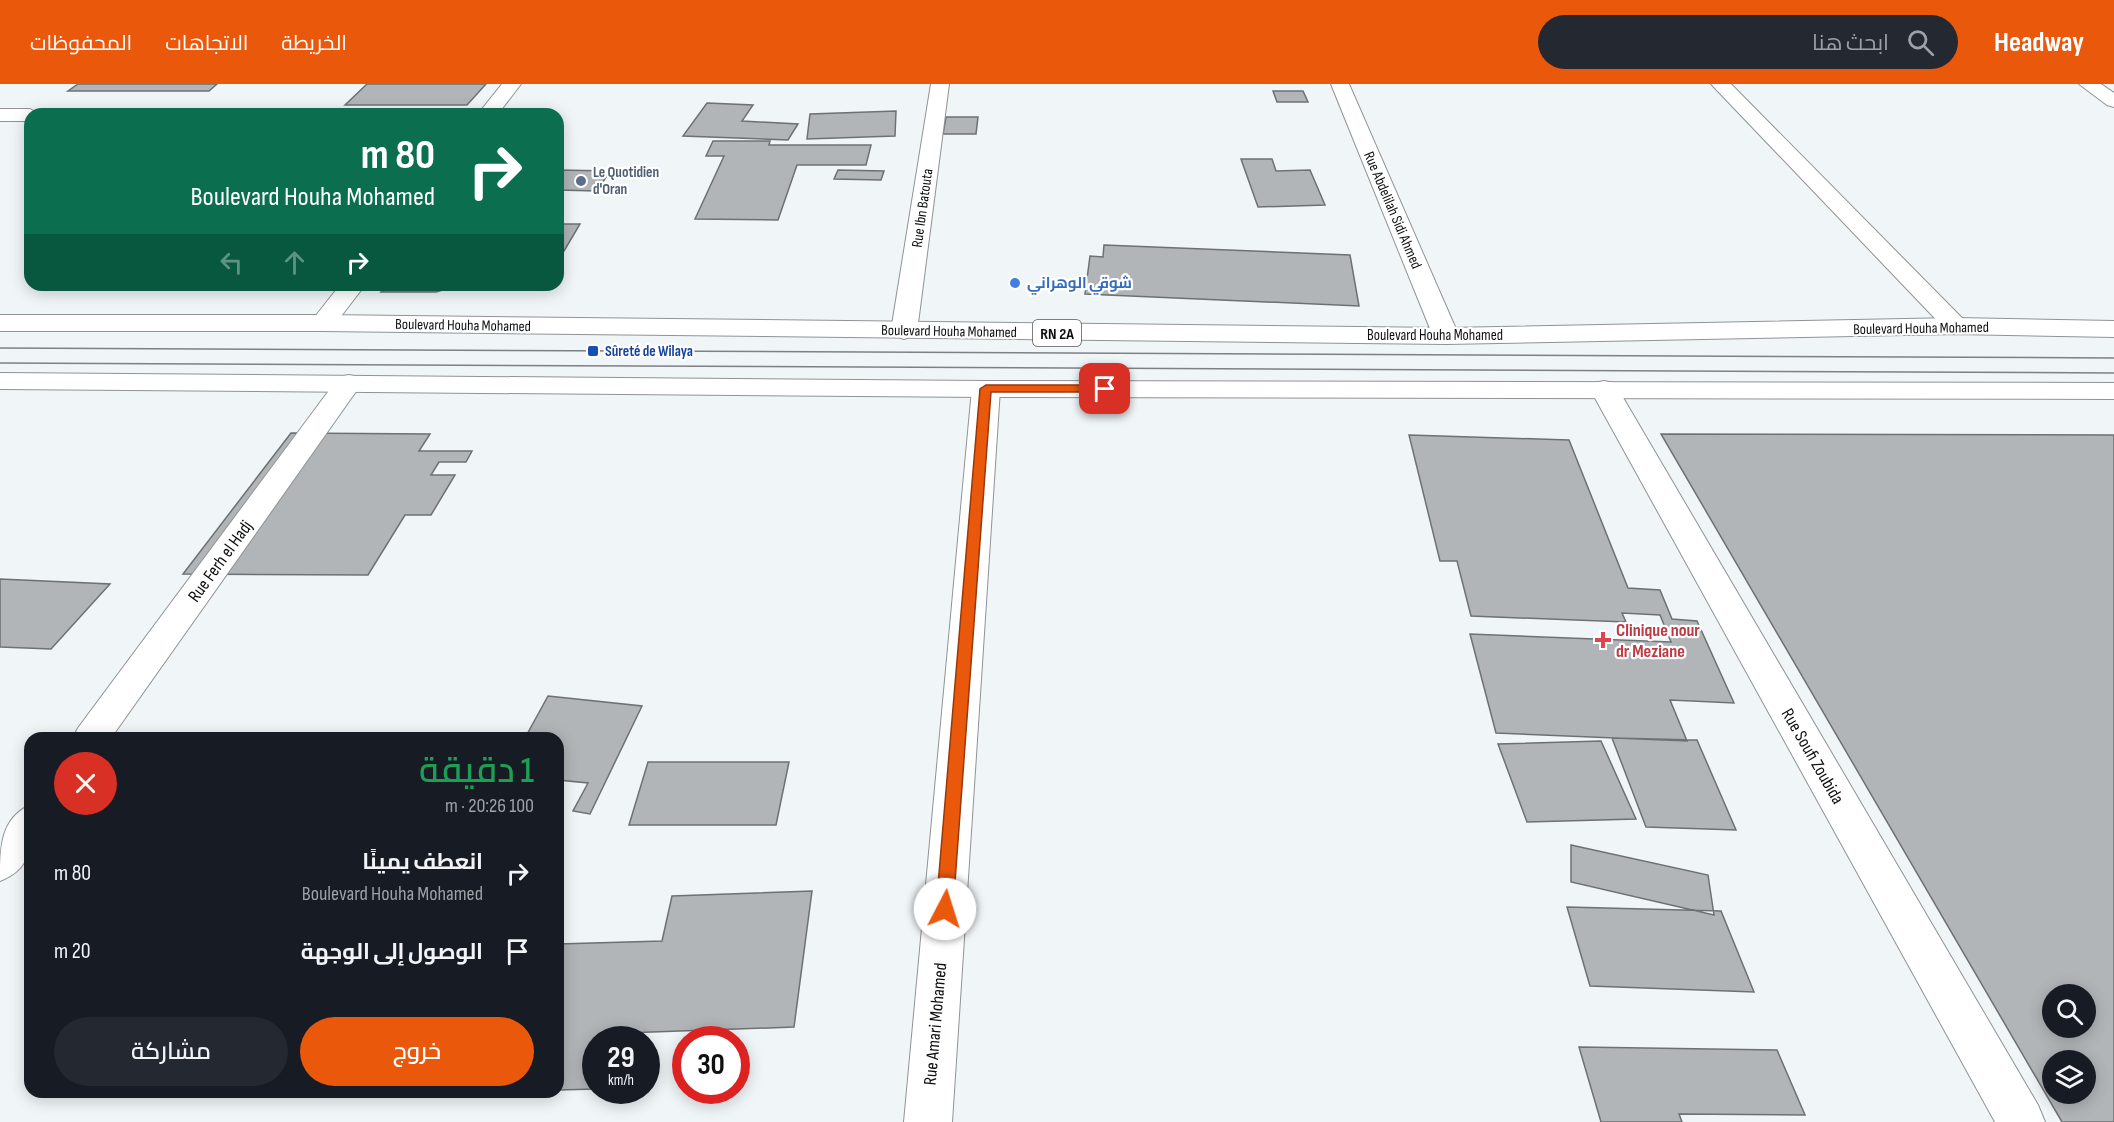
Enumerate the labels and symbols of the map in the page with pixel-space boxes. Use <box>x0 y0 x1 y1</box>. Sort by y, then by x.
street label: Rue Abdelilah Sidi Ahmed <box>1359 149 1426 272</box>
place label: Le Quotidien d'Oran <box>593 163 659 199</box>
street label: Rue Ibn Batouta <box>908 167 937 249</box>
marker: Le Quotidien d'Oran <box>574 174 588 188</box>
place label: شوقي الوهراني <box>1027 274 1132 295</box>
marker: شوقي الوهراني <box>1008 276 1022 290</box>
street label: Boulevard Houha Mohamed <box>395 315 531 336</box>
street label: Boulevard Houha Mohamed <box>1853 318 1989 339</box>
road number: RN 2A <box>1033 320 1081 346</box>
street label: Boulevard Houha Mohamed <box>881 321 1017 342</box>
street label: Boulevard Houha Mohamed <box>1367 326 1503 345</box>
place label: Sûreté de Wilaya <box>605 342 693 361</box>
marker: Sûreté de Wilaya <box>586 344 600 358</box>
pin <box>1079 363 1130 414</box>
street label: Rue Ferh el Hadj <box>184 516 257 606</box>
place label: Clinique nour dr Meziane <box>1616 620 1700 662</box>
marker: Clinique nour dr Meziane <box>1594 631 1612 649</box>
street label: Rue Soufi Zoubida <box>1777 705 1848 808</box>
position arrow <box>913 877 977 941</box>
street label: Rue Amari Mohamed <box>920 962 951 1086</box>
speed limit sign: 30 <box>672 1026 750 1104</box>

